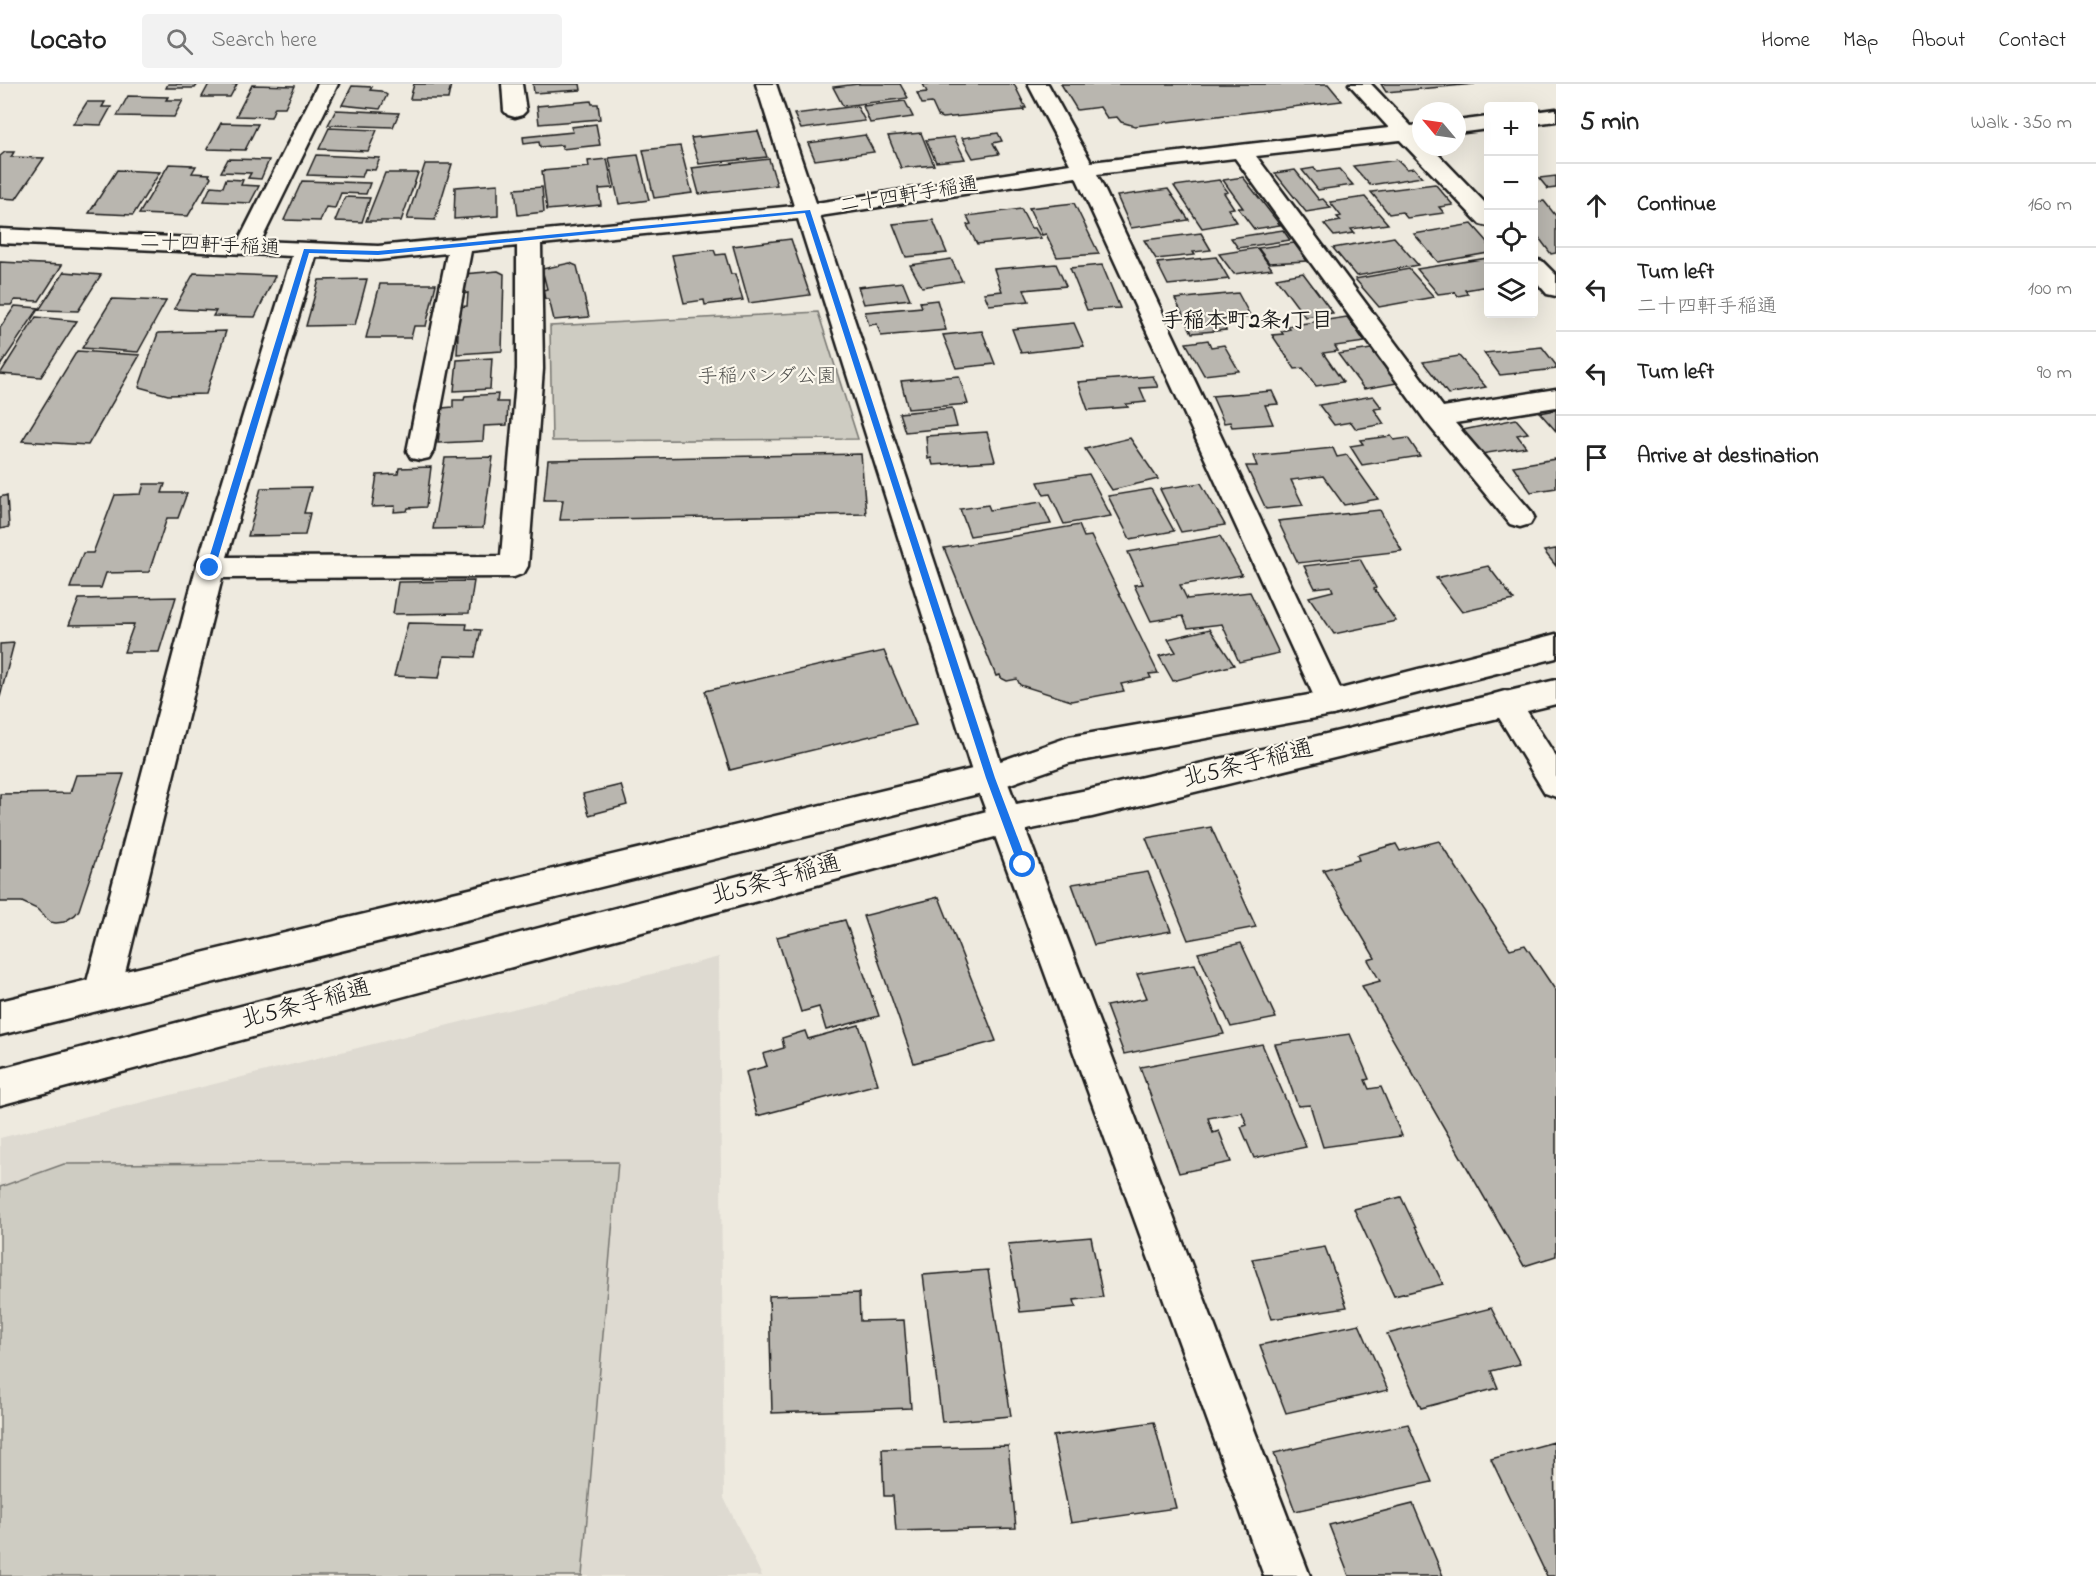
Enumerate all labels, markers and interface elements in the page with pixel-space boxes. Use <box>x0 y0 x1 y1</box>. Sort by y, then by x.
search box <box>142 14 562 68</box>
text: Locato <box>30 21 106 62</box>
icon: search <box>163 25 196 58</box>
text: Search here <box>211 25 317 57</box>
text: Home <box>1761 26 1810 56</box>
text: Map <box>1843 26 1878 56</box>
text: About <box>1911 26 1965 56</box>
text: Contact <box>1998 26 2066 56</box>
north arrow <box>1412 102 1466 156</box>
map controls <box>1484 102 1538 318</box>
button: + <box>1484 102 1538 156</box>
text: 5 min <box>1580 104 1639 142</box>
text: Walk · 350 m <box>1970 109 2072 138</box>
button: − <box>1484 156 1538 210</box>
street label: 二十四軒手稲通 <box>838 171 980 221</box>
icon: ahead <box>1580 189 1613 222</box>
text: Continue <box>1637 189 1716 221</box>
text: 160 m <box>2028 191 2072 220</box>
button: locate <box>1484 210 1538 264</box>
street label: 二十四軒手稲通 <box>139 228 281 264</box>
text: Turn left <box>1637 257 1714 289</box>
button: layers <box>1484 264 1538 318</box>
icon: left <box>1580 273 1613 306</box>
text: 100 m <box>2028 275 2072 304</box>
text: 二十四軒手稲通 <box>1637 293 1777 322</box>
district label: 手稲本町2条1丁目 <box>1161 306 1333 338</box>
icon: left <box>1580 357 1613 390</box>
text: Turn left <box>1637 357 1714 389</box>
text: 90 m <box>2037 359 2072 388</box>
park label: 手稲パンダ公園 <box>697 363 837 392</box>
icon: arrive <box>1580 441 1613 474</box>
text: Arrive at destination <box>1637 441 1819 473</box>
route end <box>196 554 222 580</box>
street label: 北5条手稲通 <box>1179 732 1317 798</box>
street label: 北5条手稲通 <box>707 847 845 915</box>
route start <box>1009 851 1035 877</box>
street label: 北5条手稲通 <box>237 971 375 1039</box>

